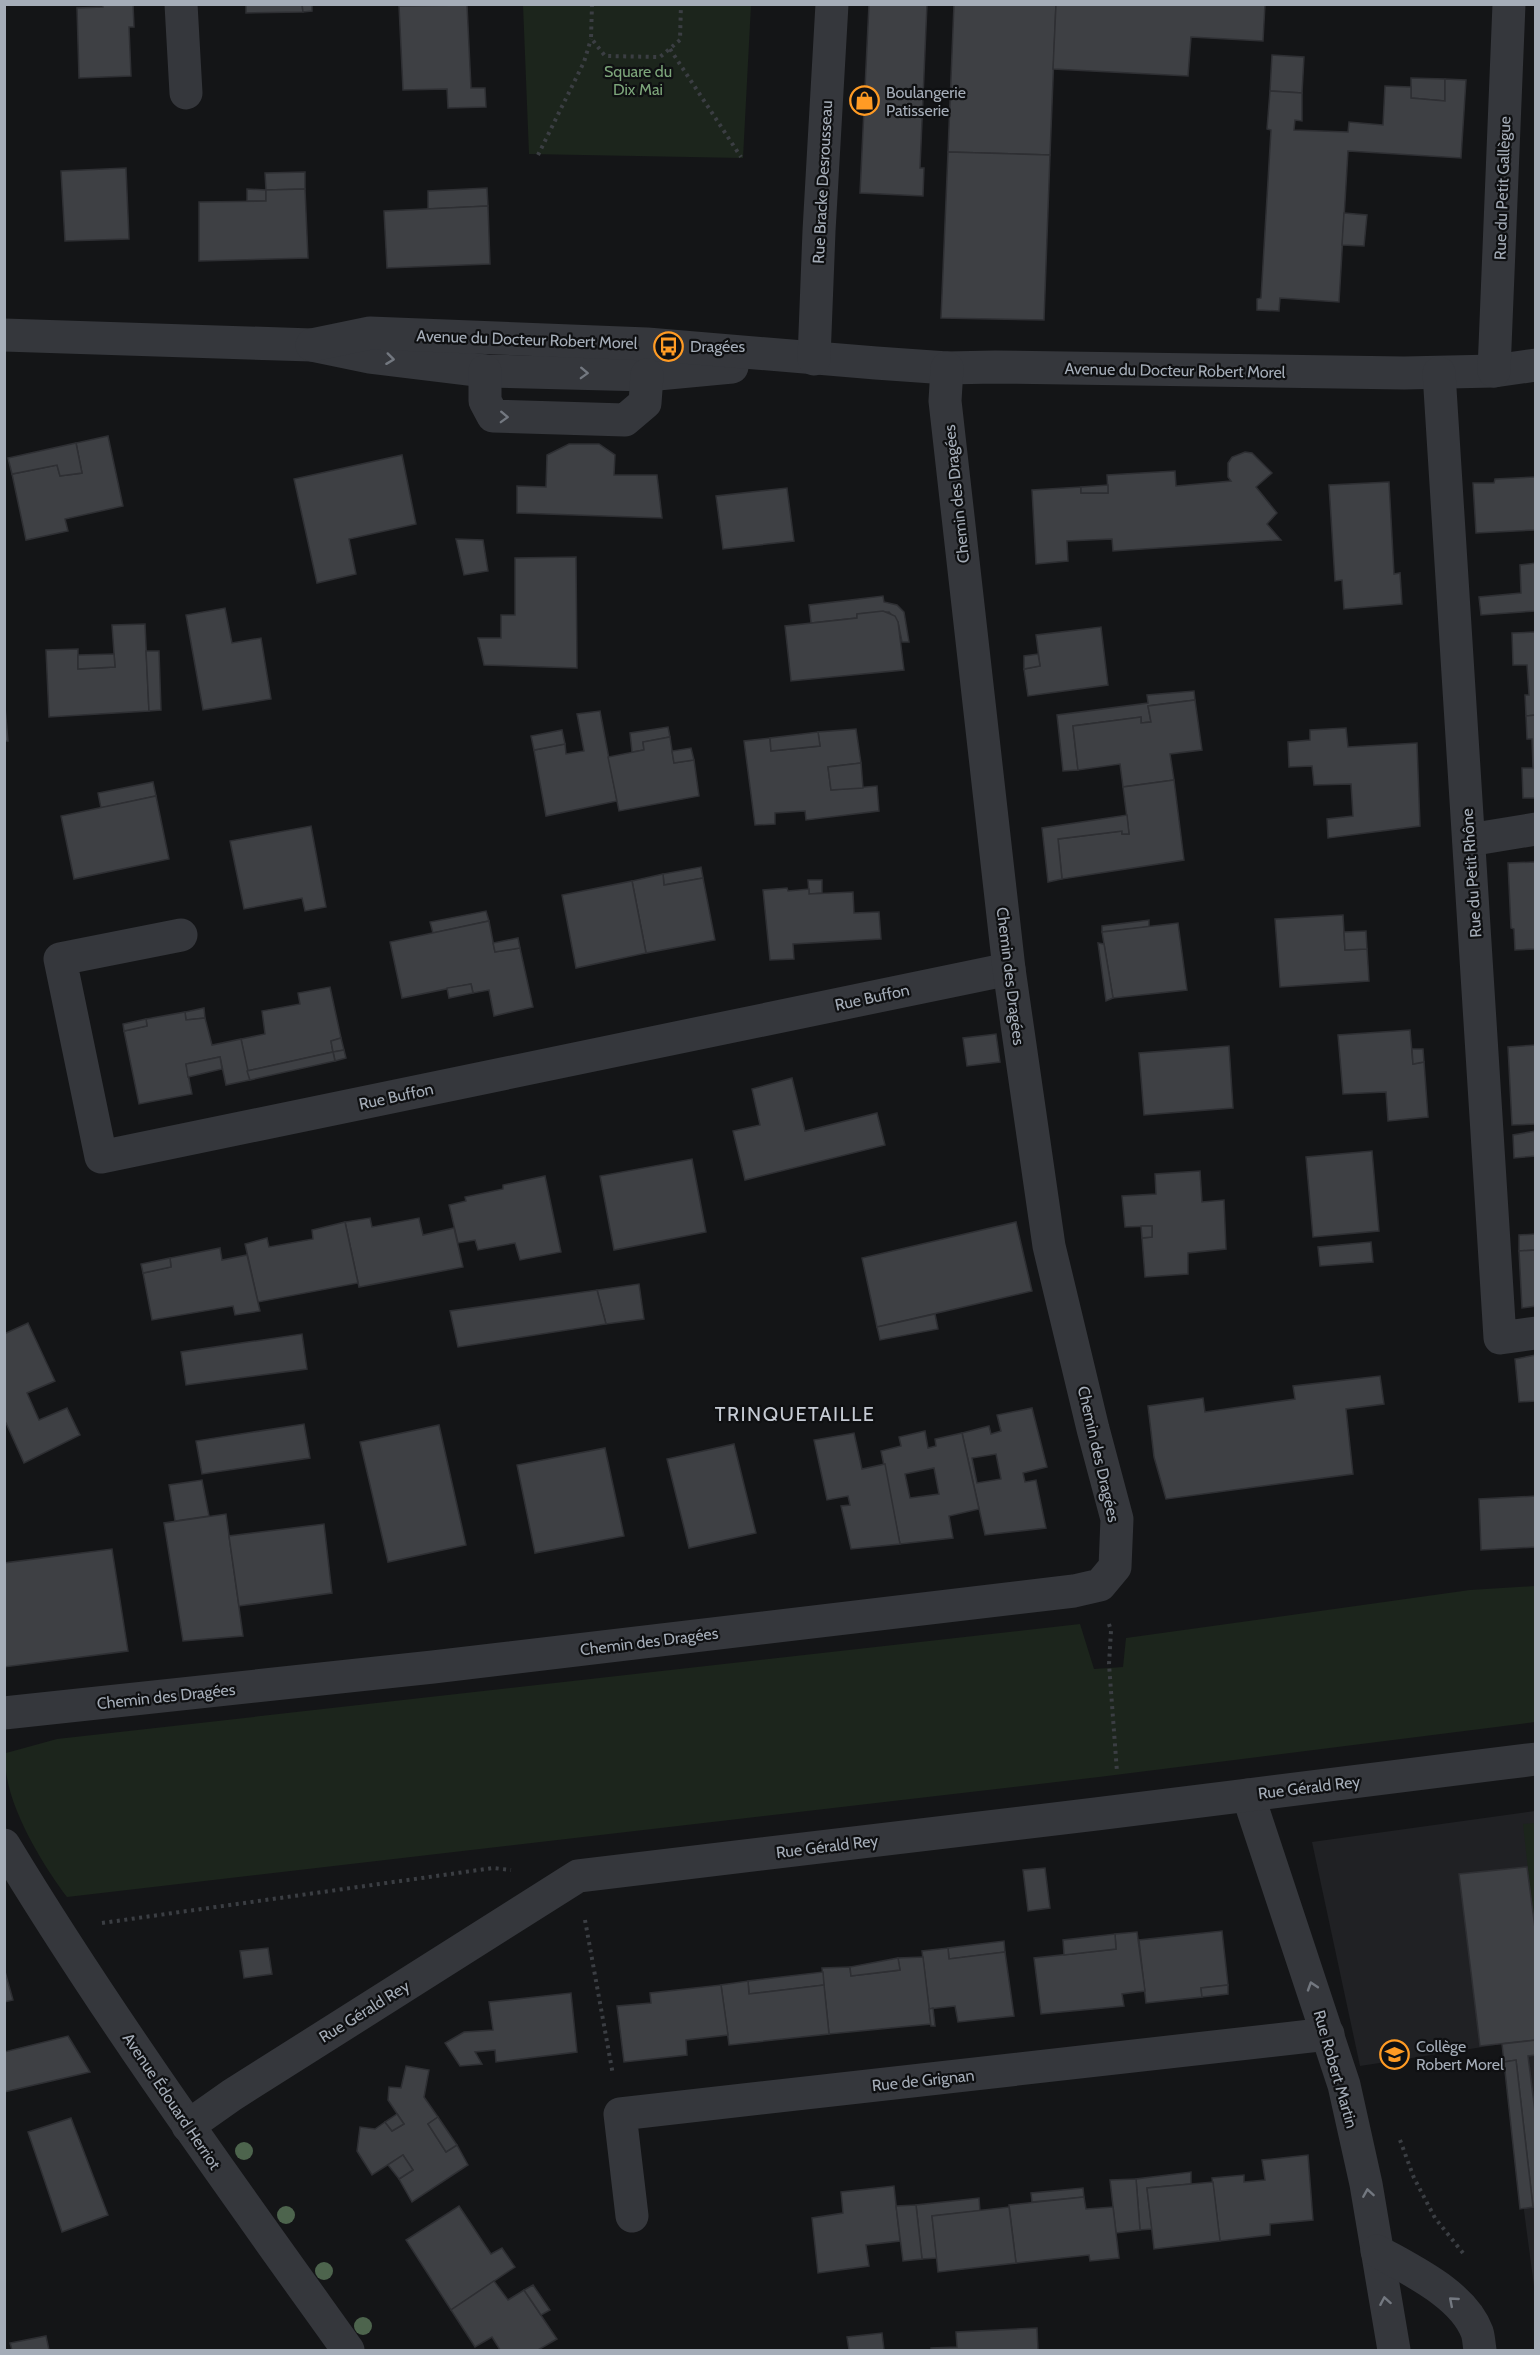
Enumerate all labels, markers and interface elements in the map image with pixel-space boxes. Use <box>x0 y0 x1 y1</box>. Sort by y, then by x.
park label: Square du Dix Mai <box>604 62 672 99</box>
place label: Boulangerie Patisserie <box>886 83 966 120</box>
shop icon: Boulangerie Patisserie <box>849 85 881 117</box>
street label: Rue Bracke Desrousseau <box>809 100 836 264</box>
street label: Rue du Petit Gallègue <box>1490 116 1515 260</box>
street label: Avenue du Docteur Robert Morel <box>416 326 638 353</box>
bus stop icon: Dragées <box>653 330 685 362</box>
place label: Dragées <box>690 337 745 356</box>
one-way arrow <box>385 353 394 365</box>
street label: Avenue du Docteur Robert Morel <box>1064 359 1286 382</box>
one-way arrow <box>580 367 589 380</box>
one-way arrow <box>499 410 508 423</box>
street label: Chemin des Dragées <box>940 423 973 564</box>
street label: Rue du Petit Rhône <box>1458 808 1485 938</box>
street label: Chemin des Dragées <box>993 906 1028 1047</box>
street label: Rue Buffon <box>833 980 911 1015</box>
street label: Rue Buffon <box>357 1079 435 1114</box>
street label: Chemin des Dragées <box>1074 1384 1123 1524</box>
district label: TRINQUETAILLE <box>715 1402 875 1426</box>
street label: Chemin des Dragées <box>579 1624 720 1659</box>
street label: Chemin des Dragées <box>96 1680 237 1713</box>
street label: Rue Gérald Rey <box>1257 1772 1361 1803</box>
street label: Rue Gérald Rey <box>775 1831 879 1862</box>
street label: Rue Gérald Rey <box>316 1976 413 2047</box>
one-way arrow <box>1306 1981 1319 1992</box>
street label: Rue Robert Martin <box>1310 2008 1362 2131</box>
street label: Avenue Édouard Herriot <box>119 2029 225 2174</box>
place label: Collège Robert Morel <box>1416 2037 1504 2074</box>
school or university icon: Collège Robert Morel <box>1379 2039 1411 2071</box>
street label: Rue de Grignan <box>871 2066 975 2095</box>
one-way arrow <box>1362 2189 1374 2198</box>
one-way arrow <box>1380 2296 1392 2305</box>
one-way arrow <box>1449 2297 1460 2308</box>

